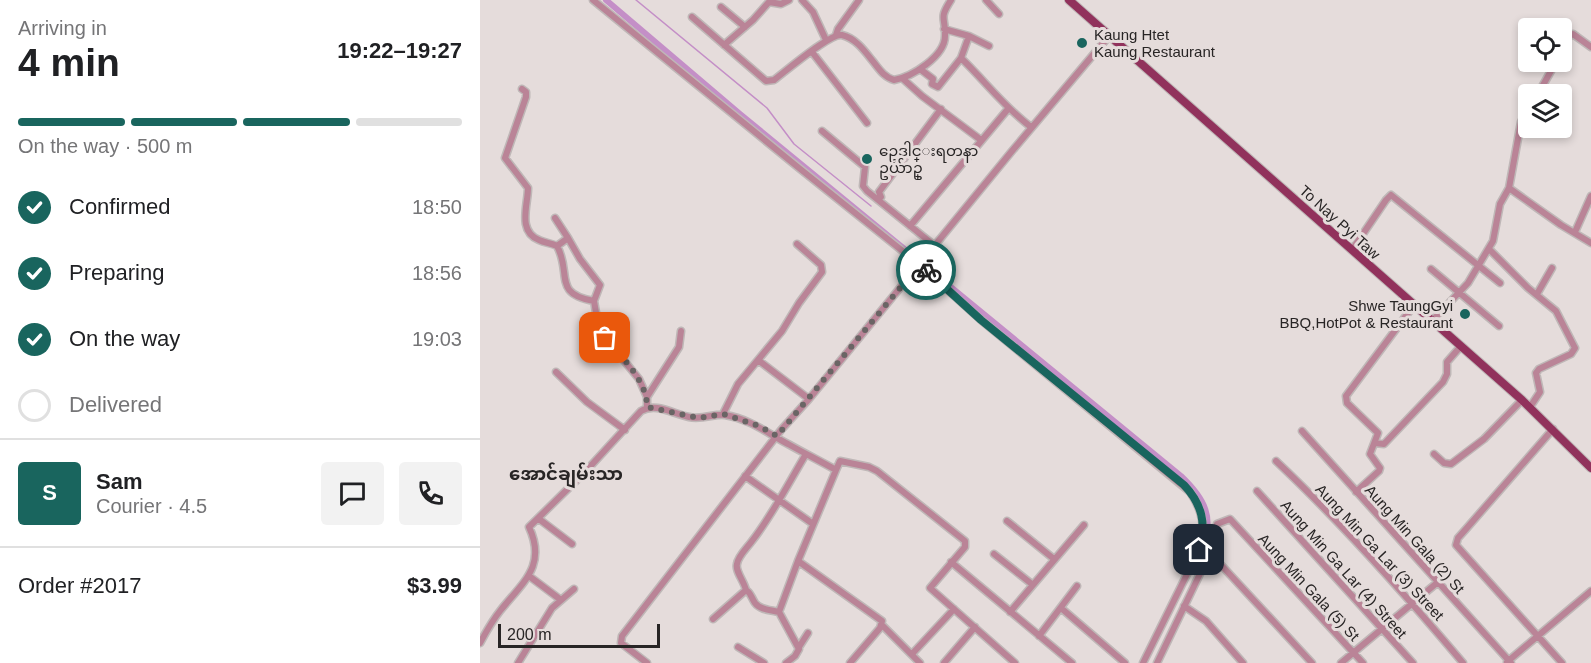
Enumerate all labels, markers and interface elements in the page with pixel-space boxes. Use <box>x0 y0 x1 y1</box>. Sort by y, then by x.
text: Arriving in <box>18 17 107 39</box>
map controls <box>1518 18 1572 138</box>
button: locate <box>1518 18 1572 72</box>
place label: Kaung Htet Kaung Restaurant <box>1094 26 1216 60</box>
marker: Kaung Htet Kaung Restaurant <box>1075 36 1089 50</box>
text: 19:22–19:27 <box>337 38 462 63</box>
text: 4 min <box>18 41 120 84</box>
button: layers <box>1518 84 1572 138</box>
text: On the way · 500 m <box>18 135 193 157</box>
place label: ဥေဒါင္းရတနာ ဥယ်ာဥ္ <box>879 141 978 180</box>
marker: ဥေဒါင္းရတနာ ဥယ်ာဥ္ <box>860 152 874 166</box>
street label: To Nay Pyi Taw <box>1296 181 1384 263</box>
icon: check <box>18 191 51 224</box>
text: Confirmed <box>69 194 170 219</box>
text: 18:50 <box>412 196 462 218</box>
courier <box>896 240 956 300</box>
icon: bike <box>910 254 943 287</box>
icon: check <box>18 257 51 290</box>
text: Preparing <box>69 260 164 285</box>
text: 18:56 <box>412 262 462 284</box>
place label: Shwe TaungGyi BBQ,HotPot & Restaurant <box>1280 297 1454 331</box>
marker: Shwe TaungGyi BBQ,HotPot & Restaurant <box>1458 307 1472 321</box>
pin <box>579 312 630 363</box>
icon: bag <box>588 321 621 354</box>
icon: check <box>18 323 51 356</box>
text: On the way <box>69 326 180 351</box>
text: 19:03 <box>412 328 462 350</box>
text: Delivered <box>69 392 162 417</box>
button: chat <box>321 462 384 525</box>
button: phone <box>399 462 462 525</box>
district label: အောင်ချမ်းသာ <box>509 462 623 489</box>
text: Sam <box>96 469 142 494</box>
text: S <box>42 480 57 505</box>
street label: Aung Min Ga Lar (3) Street <box>1312 480 1448 624</box>
street label: Aung Min Gala (2) St <box>1362 481 1469 597</box>
text: Courier · 4.5 <box>96 495 207 517</box>
street label: Aung Min Ga Lar (4) Street <box>1277 496 1411 642</box>
pin <box>1173 524 1224 575</box>
street label: Aung Min Gala (5) St <box>1255 530 1364 645</box>
icon: home <box>1182 533 1215 566</box>
text: Order #2017 <box>18 573 142 598</box>
text: $3.99 <box>407 573 462 598</box>
scale bar <box>498 621 660 648</box>
text: 200 m <box>507 626 551 643</box>

